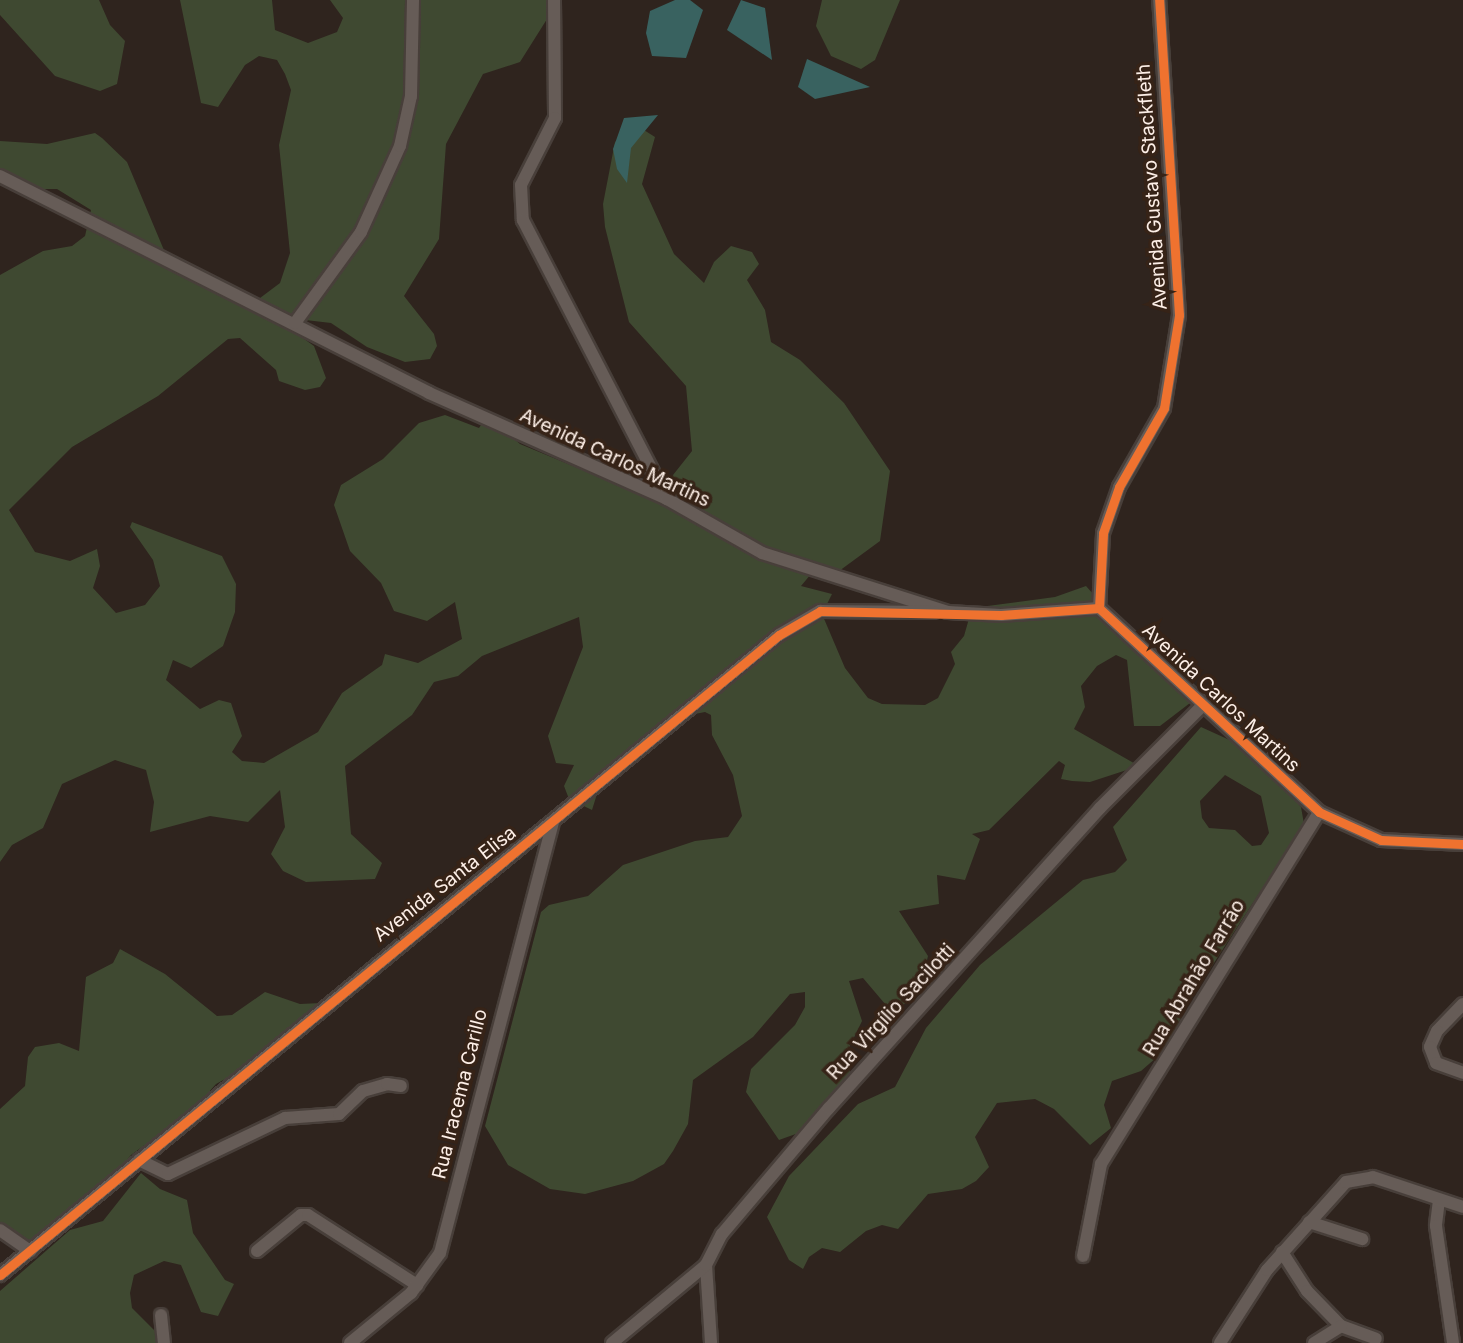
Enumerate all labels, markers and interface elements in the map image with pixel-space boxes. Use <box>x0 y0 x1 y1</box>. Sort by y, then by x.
street label: Avenida Gustavo Stackfleth <box>1132 63 1172 311</box>
street label: Avenida Carlos Martins <box>516 404 714 512</box>
street label: Avenida Carlos Martins <box>1137 619 1305 777</box>
street label: Avenida Santa Elisa <box>369 821 521 947</box>
street label: Rua Abrahão Farrão <box>1138 896 1250 1060</box>
street label: Rua Virgílio Sacilotti <box>822 939 960 1085</box>
street label: Rua Iracema Carillo <box>428 1007 492 1181</box>

